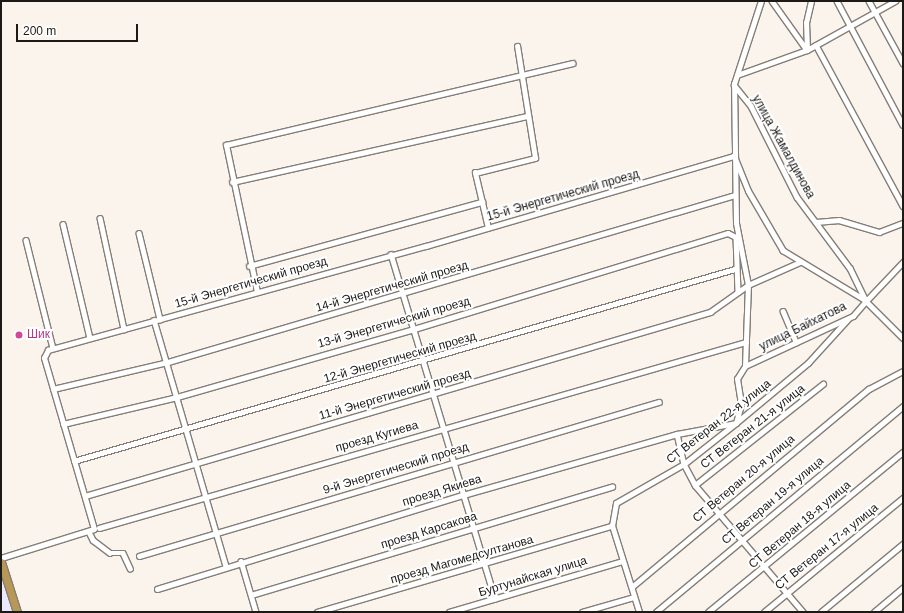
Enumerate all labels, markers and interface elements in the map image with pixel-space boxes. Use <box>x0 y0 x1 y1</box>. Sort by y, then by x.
scale bar <box>18 16 140 42</box>
text: 200 m <box>23 24 56 38</box>
street label: улица Жамалдинова <box>749 93 817 201</box>
street label: 15-й Энергетический проезд <box>485 167 641 225</box>
street label: 15-й Энергетический проезд <box>173 254 329 312</box>
street label: 14-й Энергетический проезд <box>314 258 470 316</box>
street label: 13-й Энергетический проезд <box>316 294 472 352</box>
street label: улица Байхатова <box>757 300 849 354</box>
place label: Шик <box>27 328 50 342</box>
street label: 12-й Энергетический проезд <box>322 329 478 387</box>
marker: Шик <box>14 330 24 340</box>
street label: 11-й Энергетический проезд <box>318 366 472 424</box>
street label: СТ Ветеран 22-я улица <box>664 377 774 467</box>
street label: СТ Ветеран 21-я улица <box>698 382 808 472</box>
street label: проезд Кугиева <box>334 418 420 456</box>
street label: СТ Ветеран 20-я улица <box>690 432 798 526</box>
street label: 9-й Энергетический проезд <box>322 440 470 498</box>
street label: СТ Ветеран 19-я улица <box>719 454 827 548</box>
street label: проезд Якиева <box>401 472 483 510</box>
street label: СТ Ветеран 18-я улица <box>746 478 854 572</box>
street label: СТ Ветеран 17-я улица <box>772 501 882 593</box>
street label: проезд Карсакова <box>379 510 479 552</box>
street label: проезд Магомедсултанова <box>389 533 535 587</box>
street label: Буртунайская улица <box>477 554 589 600</box>

